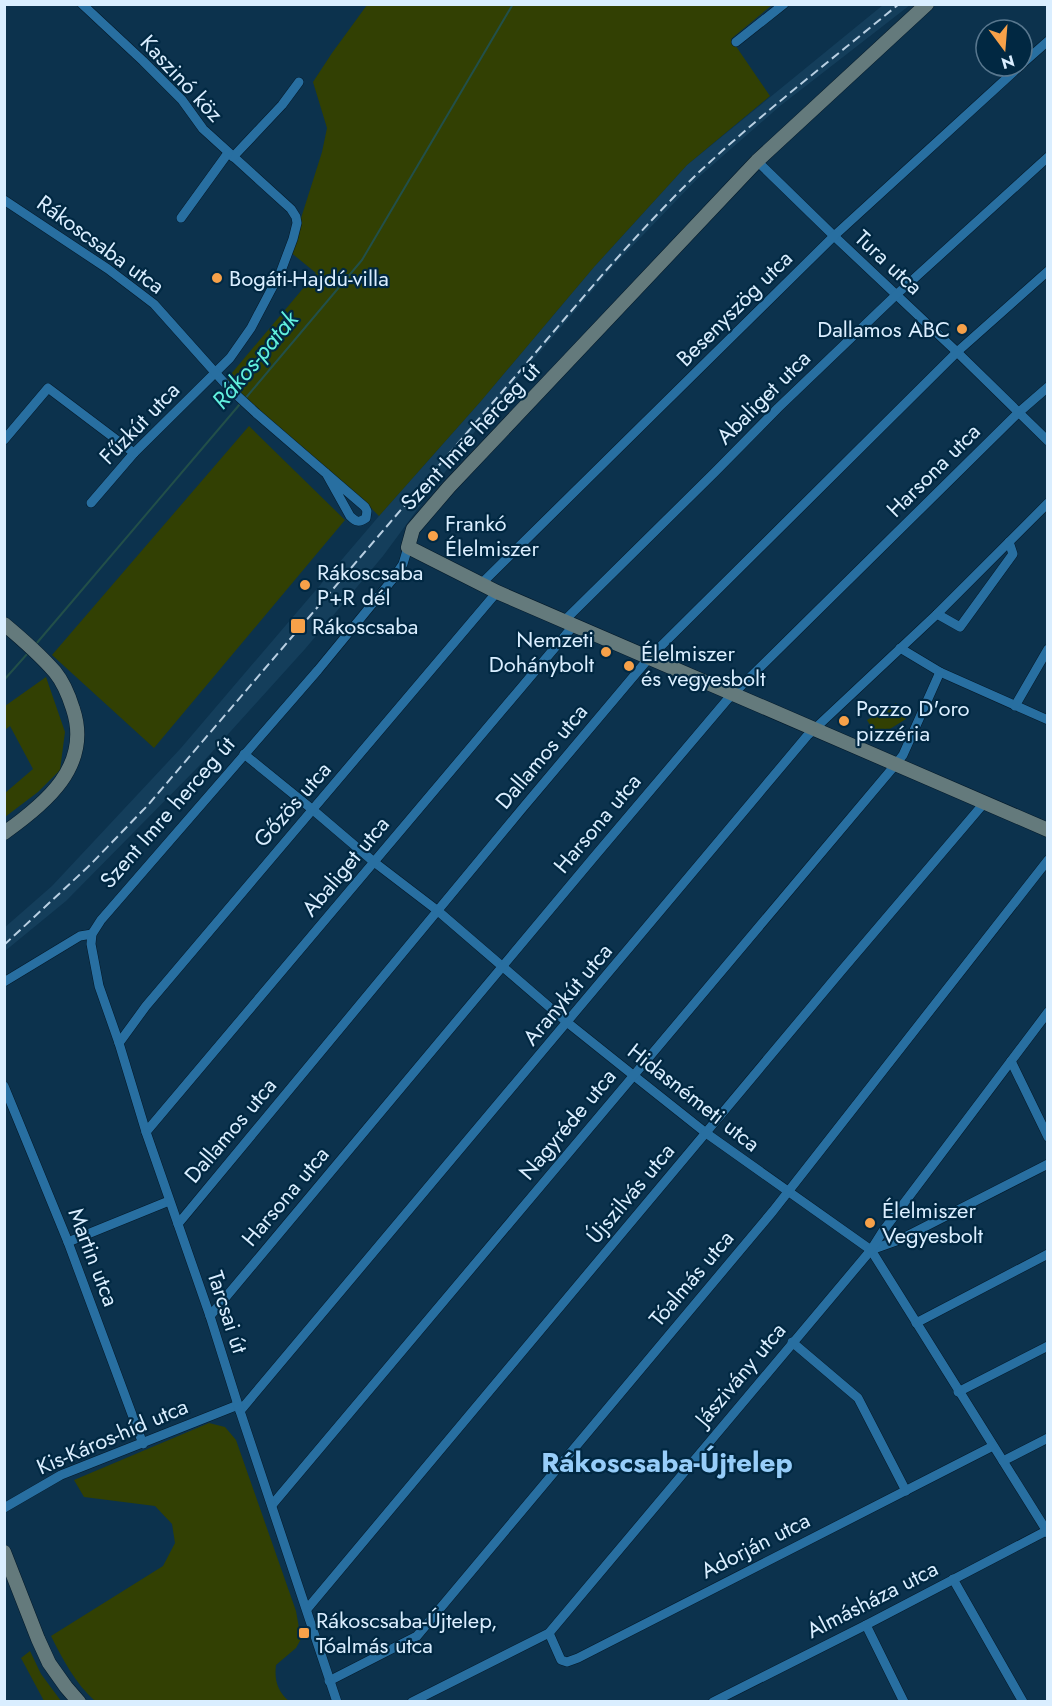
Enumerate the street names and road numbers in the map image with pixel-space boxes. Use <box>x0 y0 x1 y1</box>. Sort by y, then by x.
street label: Kaszinó köz <box>133 27 231 129</box>
street label: Rákoscsaba utca <box>31 187 171 301</box>
street label: Tura utca <box>848 222 930 302</box>
street label: Besenyszög utca <box>669 243 799 373</box>
street label: Abaliget utca <box>709 343 817 451</box>
street label: Szent Imre herceg út <box>393 354 548 517</box>
street label: Fűzkút utca <box>91 375 187 471</box>
street label: Harsona utca <box>879 416 987 524</box>
street label: Dallamos utca <box>487 696 595 816</box>
street label: Szent Imre herceg út <box>92 728 243 895</box>
street label: Gőzös utca <box>246 754 338 854</box>
street label: Harsona utca <box>546 766 648 880</box>
street label: Abaliget utca <box>293 809 397 923</box>
street label: Aranykút utca <box>515 936 619 1052</box>
street label: Hidasnémeti utca <box>621 1035 767 1159</box>
street label: Nagyréde utca <box>511 1061 623 1187</box>
street label: Dallamos utca <box>176 1070 284 1190</box>
street label: Újszilvás utca <box>578 1136 682 1250</box>
street label: Harsona utca <box>234 1139 336 1253</box>
street label: Martin utca <box>61 1203 127 1311</box>
street label: Tóalmás utca <box>641 1223 741 1333</box>
street label: Tarcsai út <box>200 1267 257 1358</box>
street label: Jászivány utca <box>685 1315 793 1435</box>
street label: Kis-Káros-híd utca <box>31 1390 193 1482</box>
street label: Adorján utca <box>695 1504 815 1586</box>
street label: Almásháza utca <box>801 1552 943 1646</box>

